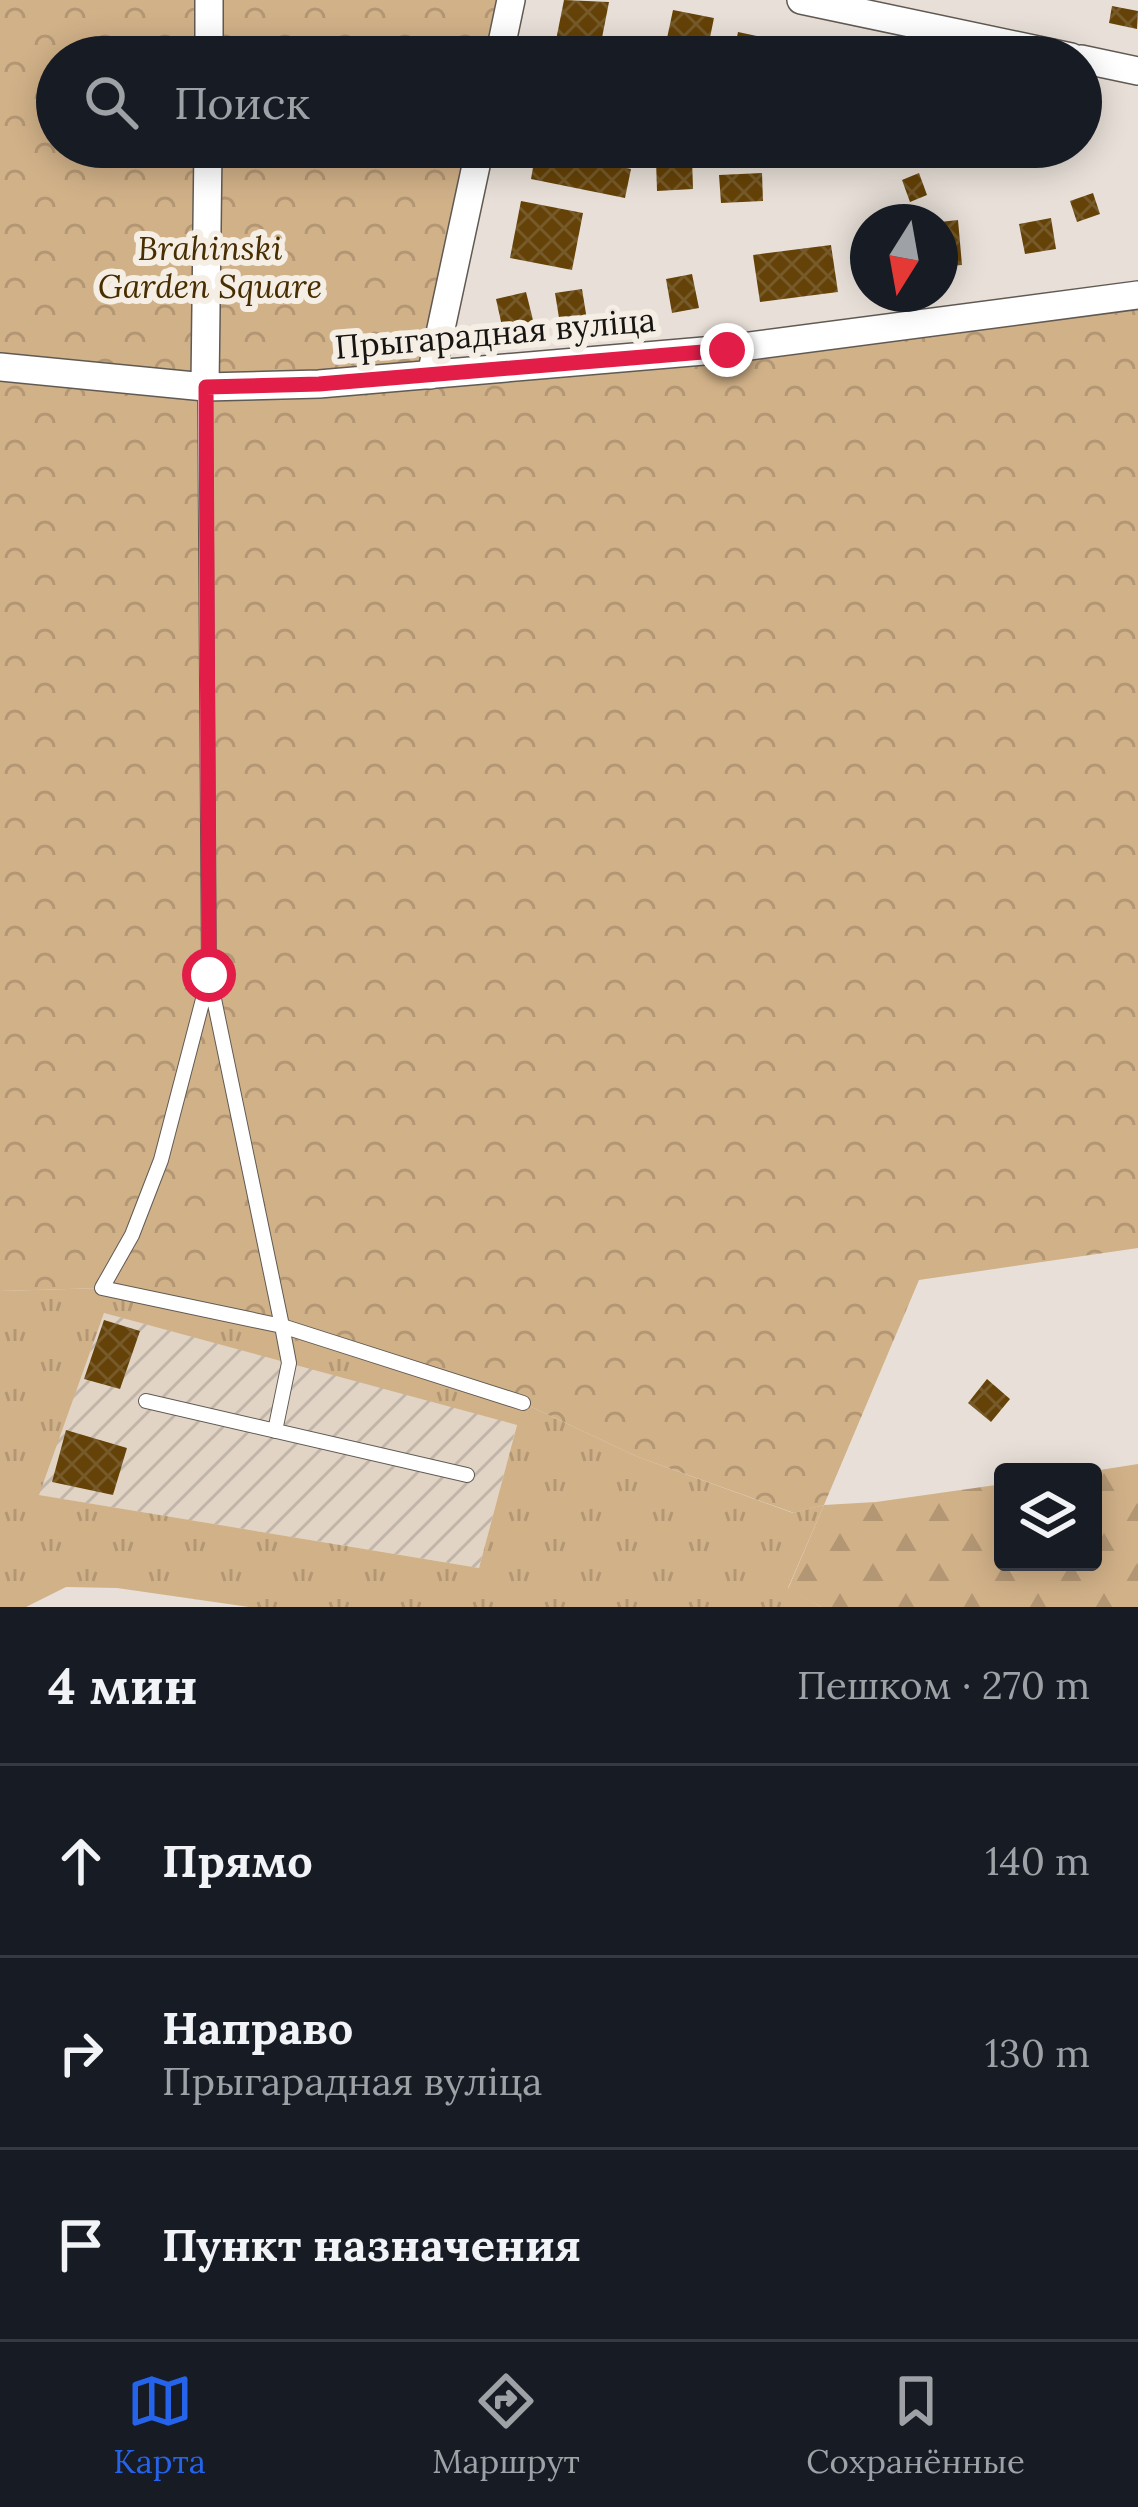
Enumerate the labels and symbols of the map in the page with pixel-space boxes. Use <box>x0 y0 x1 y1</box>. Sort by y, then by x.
north arrow <box>850 204 958 312</box>
park label: Brahinski Garden Square <box>98 227 322 307</box>
street label: Прыгарадная вуліца <box>333 298 657 368</box>
route end <box>700 323 754 377</box>
route start <box>182 948 236 1002</box>

